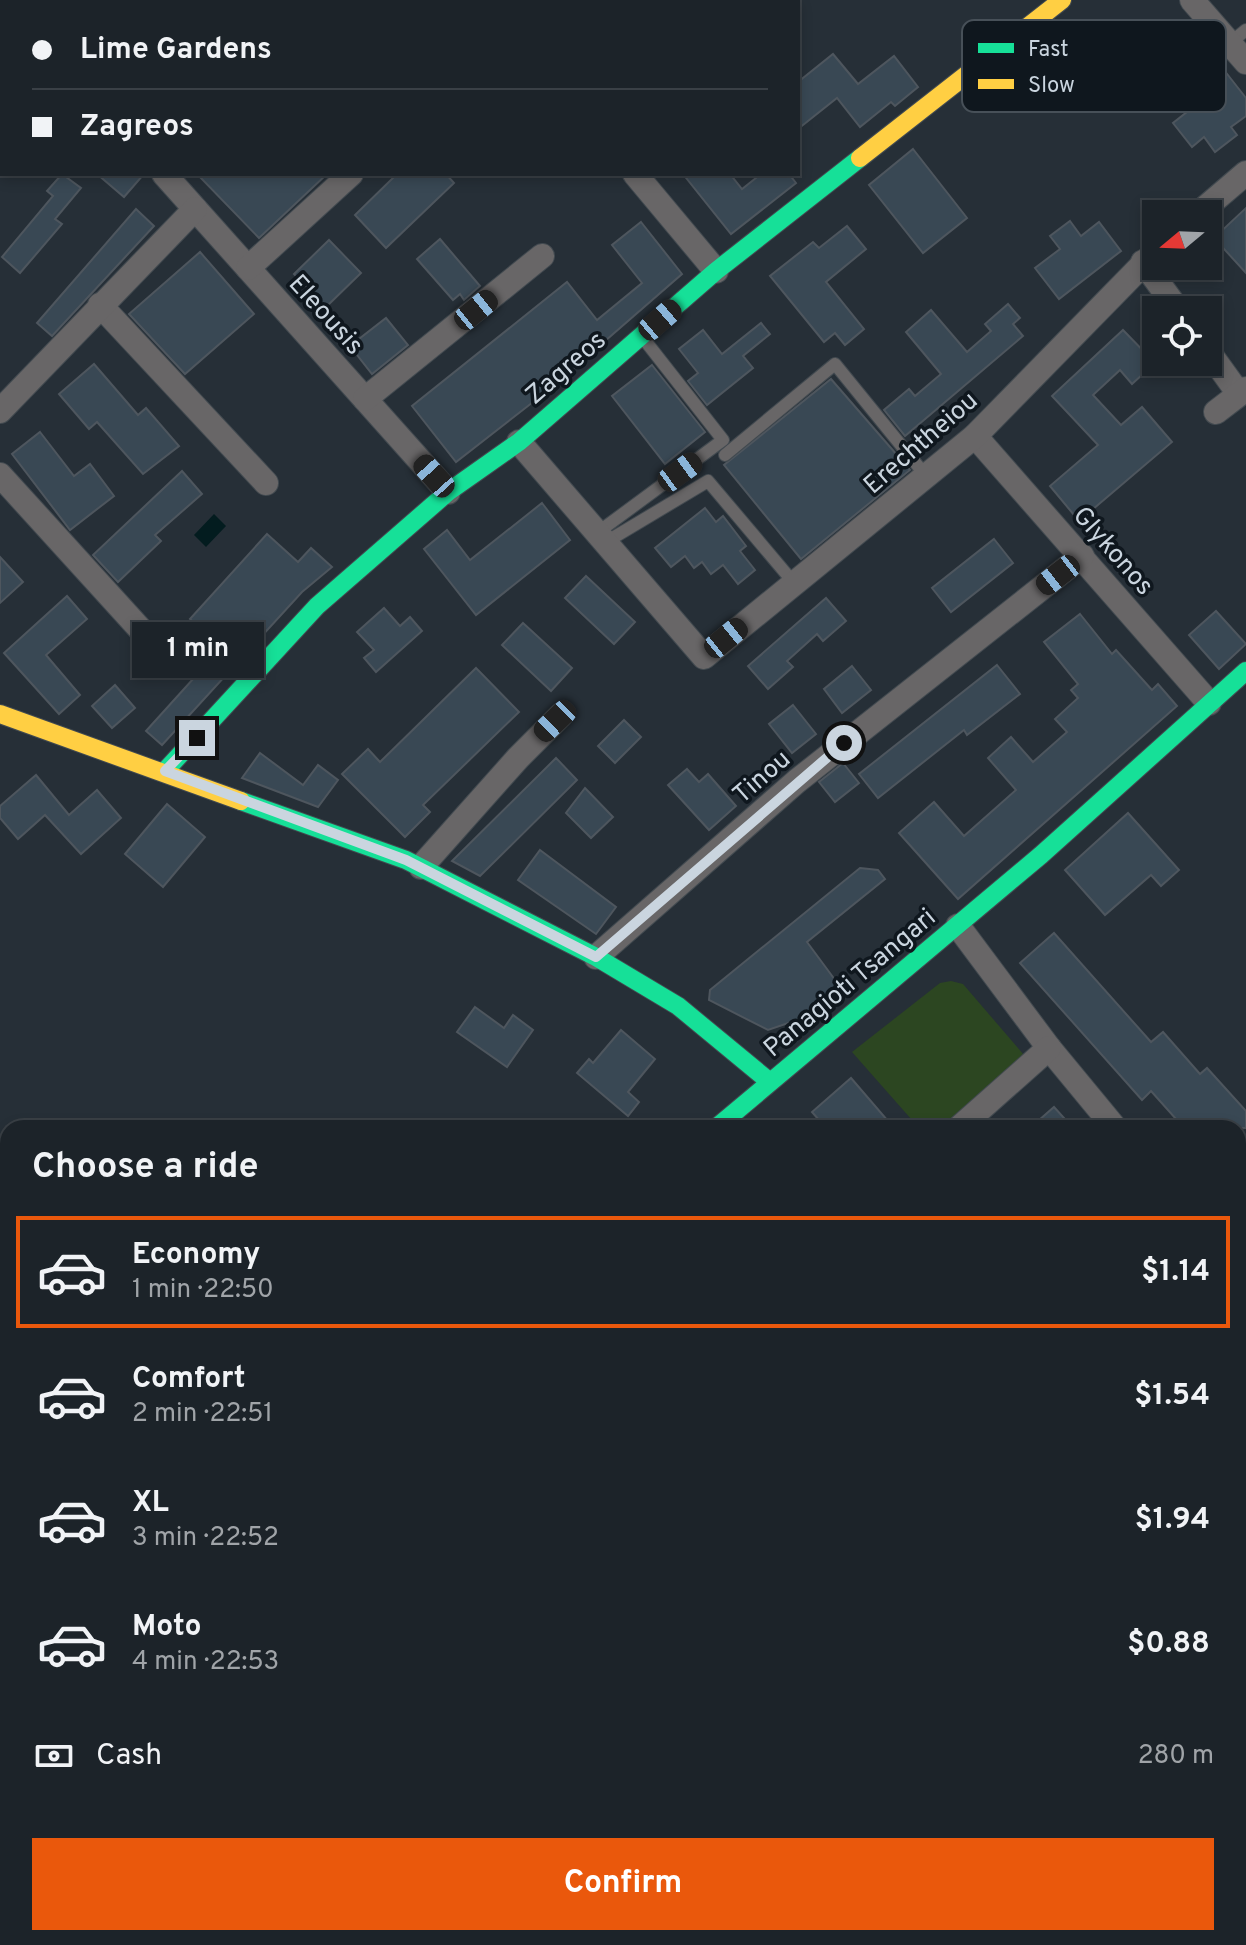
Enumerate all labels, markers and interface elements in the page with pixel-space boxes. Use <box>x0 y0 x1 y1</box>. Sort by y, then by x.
legend <box>962 20 1226 112</box>
text: Lime Gardens <box>80 32 272 69</box>
text: Fast <box>1028 37 1069 64</box>
text: Slow <box>1028 73 1075 100</box>
text: Zagreos <box>80 109 194 146</box>
north arrow <box>1142 200 1222 280</box>
map controls <box>1142 200 1222 376</box>
street label: Eleousis <box>280 269 370 363</box>
car <box>450 286 502 334</box>
car <box>634 295 686 345</box>
button: locate <box>1142 296 1222 376</box>
street label: Zagreos <box>520 325 614 413</box>
street label: Erechtheiou <box>858 385 986 502</box>
car <box>654 448 706 496</box>
car <box>409 450 459 502</box>
street label: Glykonos <box>1064 500 1160 603</box>
car <box>1032 551 1084 599</box>
car <box>700 614 752 662</box>
callout: 1 min <box>131 622 263 678</box>
text: 1 min <box>167 633 229 666</box>
car <box>529 696 581 746</box>
route end <box>179 720 215 756</box>
route start <box>826 725 862 761</box>
street label: Tinou <box>727 744 798 812</box>
street label: Panagioti Tsangari <box>758 902 944 1066</box>
text: Choose a ride <box>32 1145 258 1191</box>
icon: car <box>36 1236 108 1308</box>
text: Economy <box>132 1237 260 1274</box>
text: $1.14 <box>1141 1254 1210 1291</box>
text: 1 min · 22:50 <box>132 1274 274 1307</box>
icon: car <box>36 1360 108 1432</box>
text: Comfort <box>132 1361 245 1398</box>
text: $1.54 <box>1134 1378 1210 1415</box>
text: 2 min · 22:51 <box>132 1398 273 1431</box>
icon: car <box>36 1484 108 1556</box>
text: XL <box>132 1485 169 1522</box>
text: $1.94 <box>1135 1502 1210 1539</box>
text: 3 min · 22:52 <box>132 1522 279 1555</box>
icon: car <box>36 1608 108 1680</box>
text: Moto <box>132 1609 202 1646</box>
text: $0.88 <box>1127 1626 1210 1663</box>
text: 4 min · 22:53 <box>132 1646 279 1679</box>
icon: cash <box>32 1734 76 1778</box>
text: Cash <box>96 1738 162 1775</box>
text: 280 m <box>1138 1740 1214 1773</box>
button: Confirm <box>32 1838 1214 1930</box>

